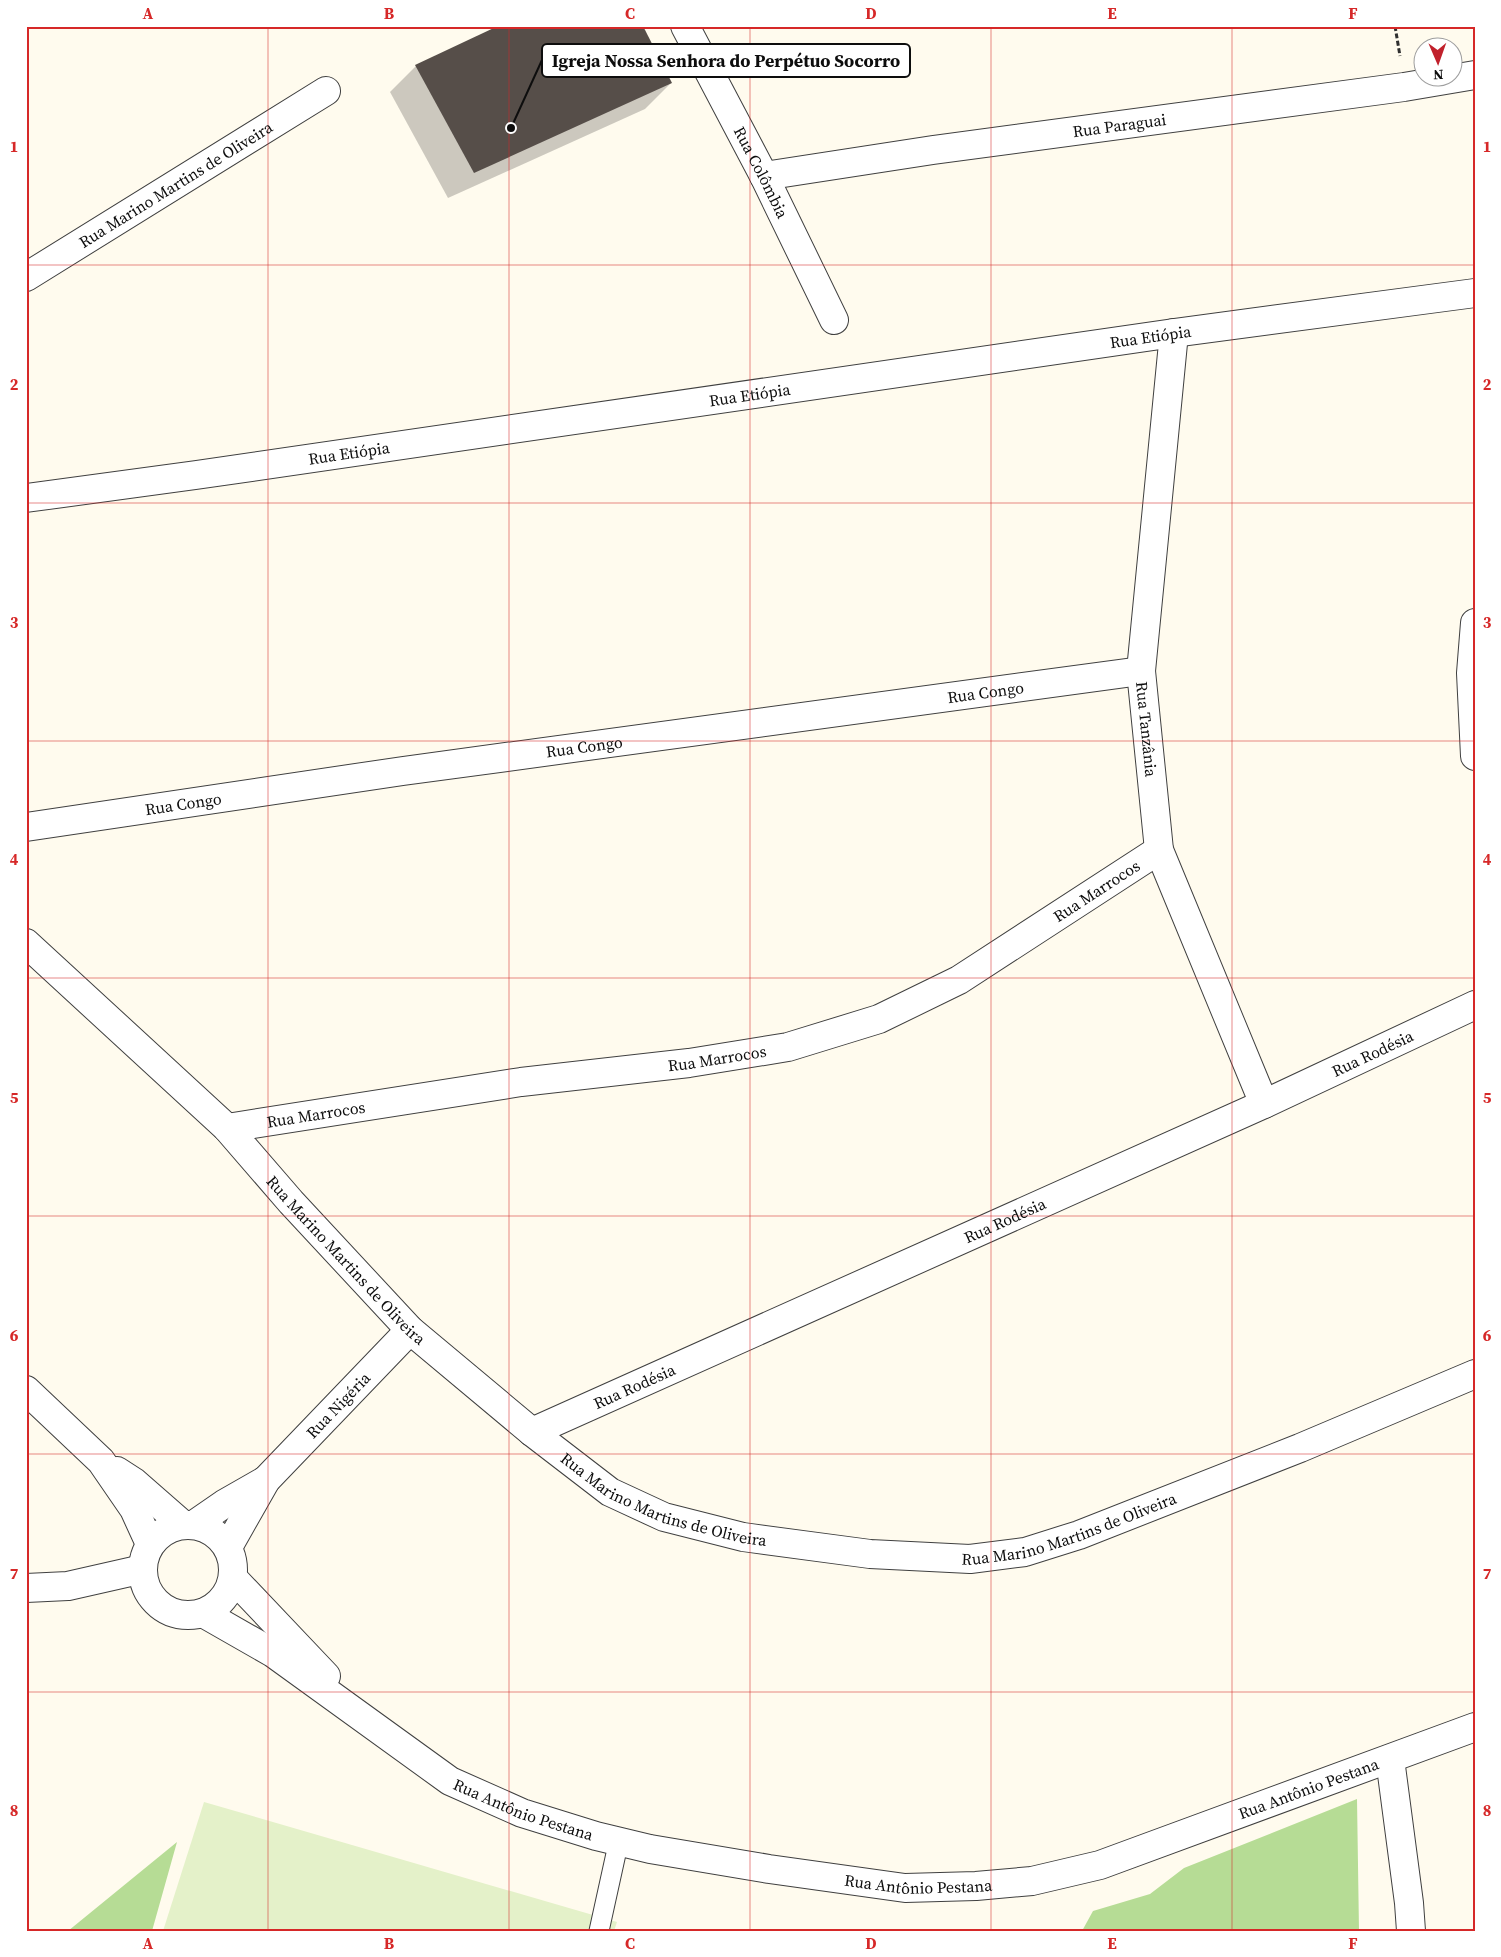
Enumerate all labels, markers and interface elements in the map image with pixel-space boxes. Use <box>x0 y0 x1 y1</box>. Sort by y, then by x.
text: A <box>143 2 154 24</box>
text: B <box>384 2 395 24</box>
text: C <box>625 2 635 24</box>
text: D <box>865 2 877 24</box>
text: E <box>1107 2 1117 24</box>
text: F <box>1348 2 1358 24</box>
north arrow <box>1414 38 1464 88</box>
callout: Igreja Nossa Senhora do Perpétuo Socorro <box>542 44 910 77</box>
text: Igreja Nossa Senhora do Perpétuo Socorro <box>552 48 900 73</box>
text: N <box>1433 65 1444 85</box>
street label: Rua Paraguai <box>1071 108 1168 142</box>
street label: Rua Marino Martins de Oliveira <box>75 115 277 253</box>
street label: Rua Colômbia <box>729 122 794 223</box>
text: 1 <box>10 135 18 157</box>
text: 1 <box>1483 135 1491 157</box>
street label: Rua Etiópia <box>1108 320 1193 353</box>
text: 2 <box>10 373 19 395</box>
text: 2 <box>1483 373 1492 395</box>
street label: Rua Etiópia <box>707 378 793 411</box>
street label: Rua Etiópia <box>307 436 392 470</box>
text: 3 <box>10 611 19 633</box>
text: 3 <box>1483 611 1492 633</box>
street label: Rua Congo <box>946 676 1025 708</box>
street label: Rua Tanzânia <box>1131 680 1163 779</box>
street label: Rua Congo <box>545 730 624 763</box>
street label: Rua Congo <box>144 787 223 820</box>
text: 4 <box>10 848 19 870</box>
text: 4 <box>1483 848 1492 870</box>
street label: Rua Marrocos <box>1049 854 1144 927</box>
street label: Rua Rodésia <box>1328 1024 1418 1082</box>
street label: Rua Marrocos <box>667 1040 768 1076</box>
text: 5 <box>10 1086 19 1108</box>
text: 5 <box>1483 1086 1492 1108</box>
street label: Rua Marrocos <box>265 1096 367 1133</box>
street label: Rua Marino Martins de Oliveira <box>262 1171 431 1350</box>
street label: Rua Rodésia <box>960 1192 1050 1248</box>
text: 6 <box>10 1324 19 1346</box>
text: 6 <box>1483 1324 1492 1346</box>
street label: Rua Rodésia <box>590 1358 679 1414</box>
street label: Rua Nigéria <box>301 1366 376 1443</box>
street label: Rua Marino Martins de Oliveira <box>556 1447 769 1551</box>
street label: Rua Marino Martins de Oliveira <box>961 1487 1180 1570</box>
text: 7 <box>10 1562 19 1584</box>
text: 7 <box>1483 1562 1492 1584</box>
street label: Rua Antônio Pestana <box>1235 1752 1382 1824</box>
street label: Rua Antônio Pestana <box>450 1773 597 1846</box>
text: 8 <box>10 1799 18 1821</box>
text: 8 <box>1483 1799 1491 1821</box>
street label: Rua Antônio Pestana <box>843 1869 994 1899</box>
text: A <box>143 1932 154 1954</box>
text: B <box>384 1932 395 1954</box>
text: C <box>625 1932 635 1954</box>
text: D <box>865 1932 877 1954</box>
text: E <box>1107 1932 1117 1954</box>
text: F <box>1348 1932 1358 1954</box>

